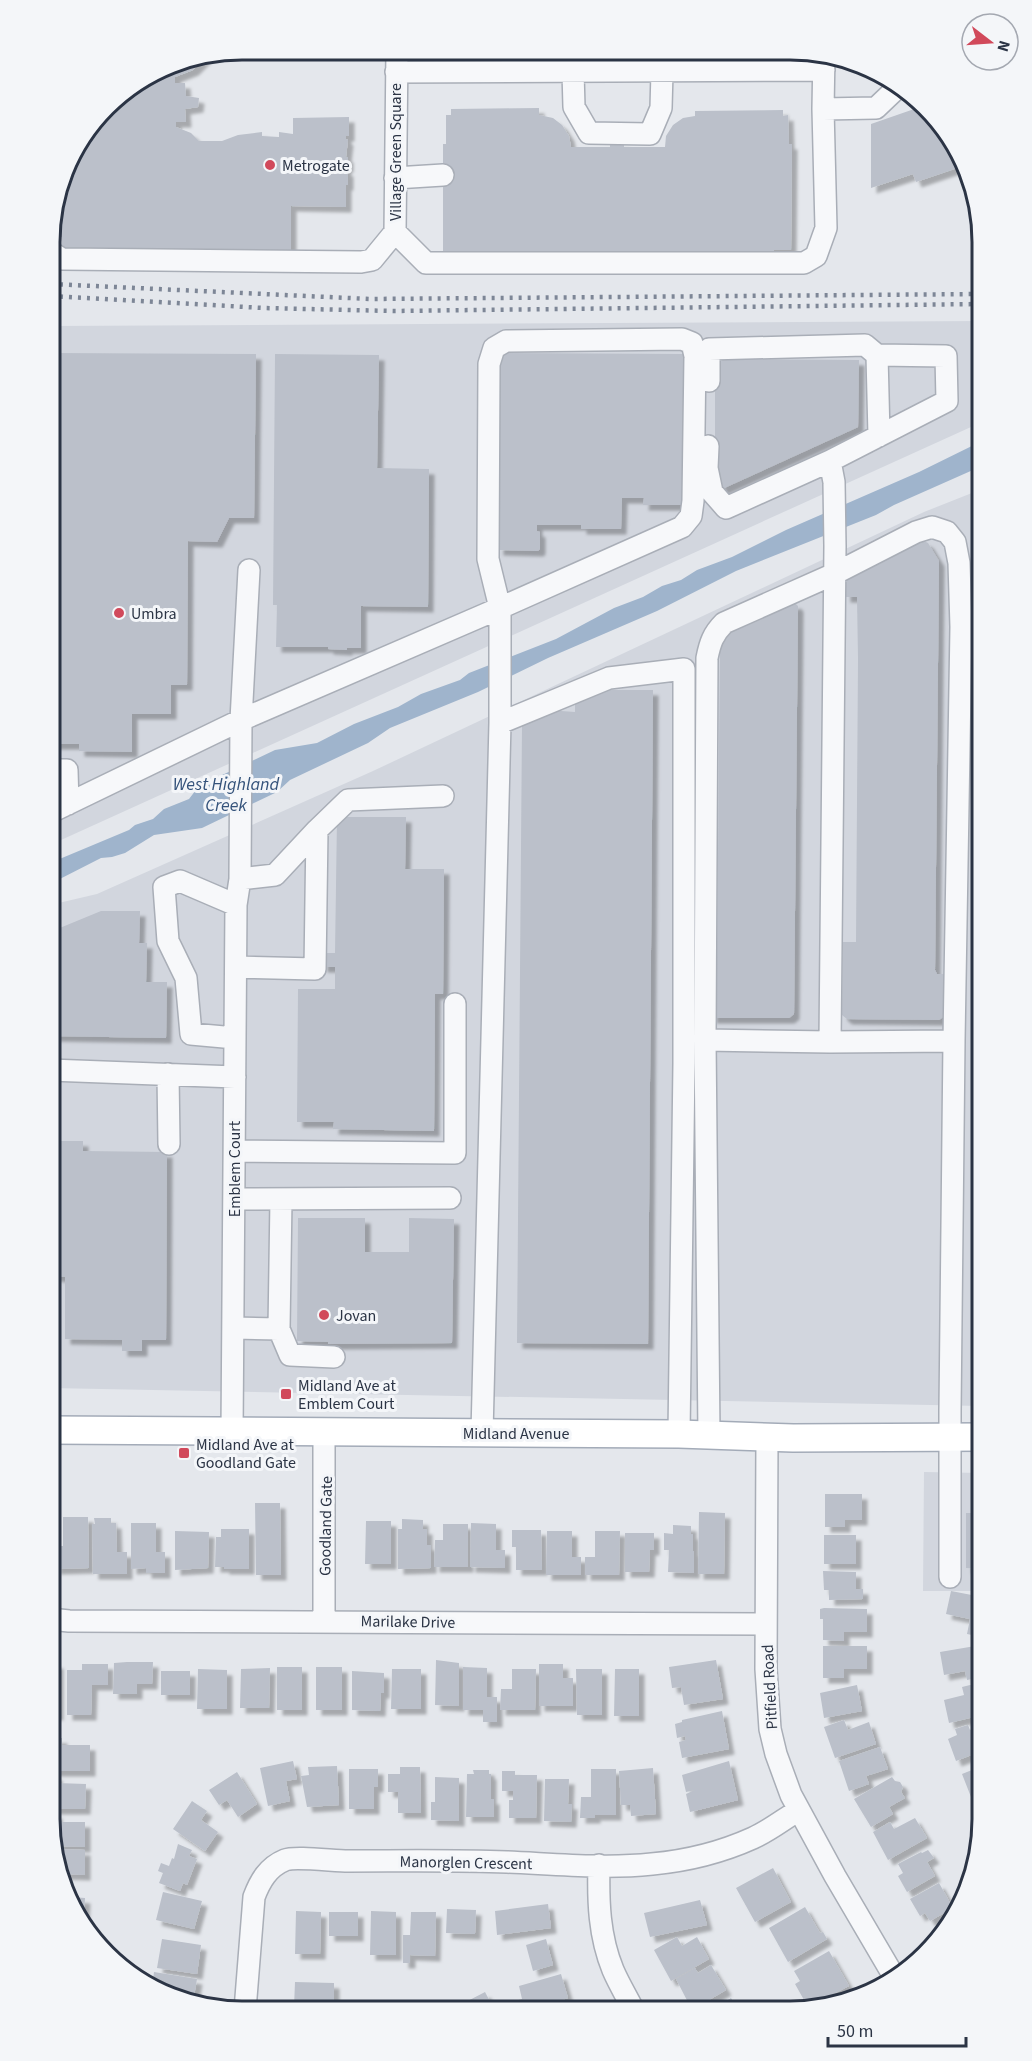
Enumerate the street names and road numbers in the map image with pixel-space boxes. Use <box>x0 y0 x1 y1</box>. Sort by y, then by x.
street label: Village Green Square <box>385 83 407 221</box>
street label: Emblem Court <box>224 1120 246 1217</box>
street label: Midland Avenue <box>463 1423 569 1445</box>
street label: Goodland Gate <box>314 1476 338 1576</box>
street label: Marilake Drive <box>360 1610 456 1634</box>
street label: Pitfield Road <box>757 1644 783 1730</box>
street label: Manorglen Crescent <box>399 1851 533 1875</box>

